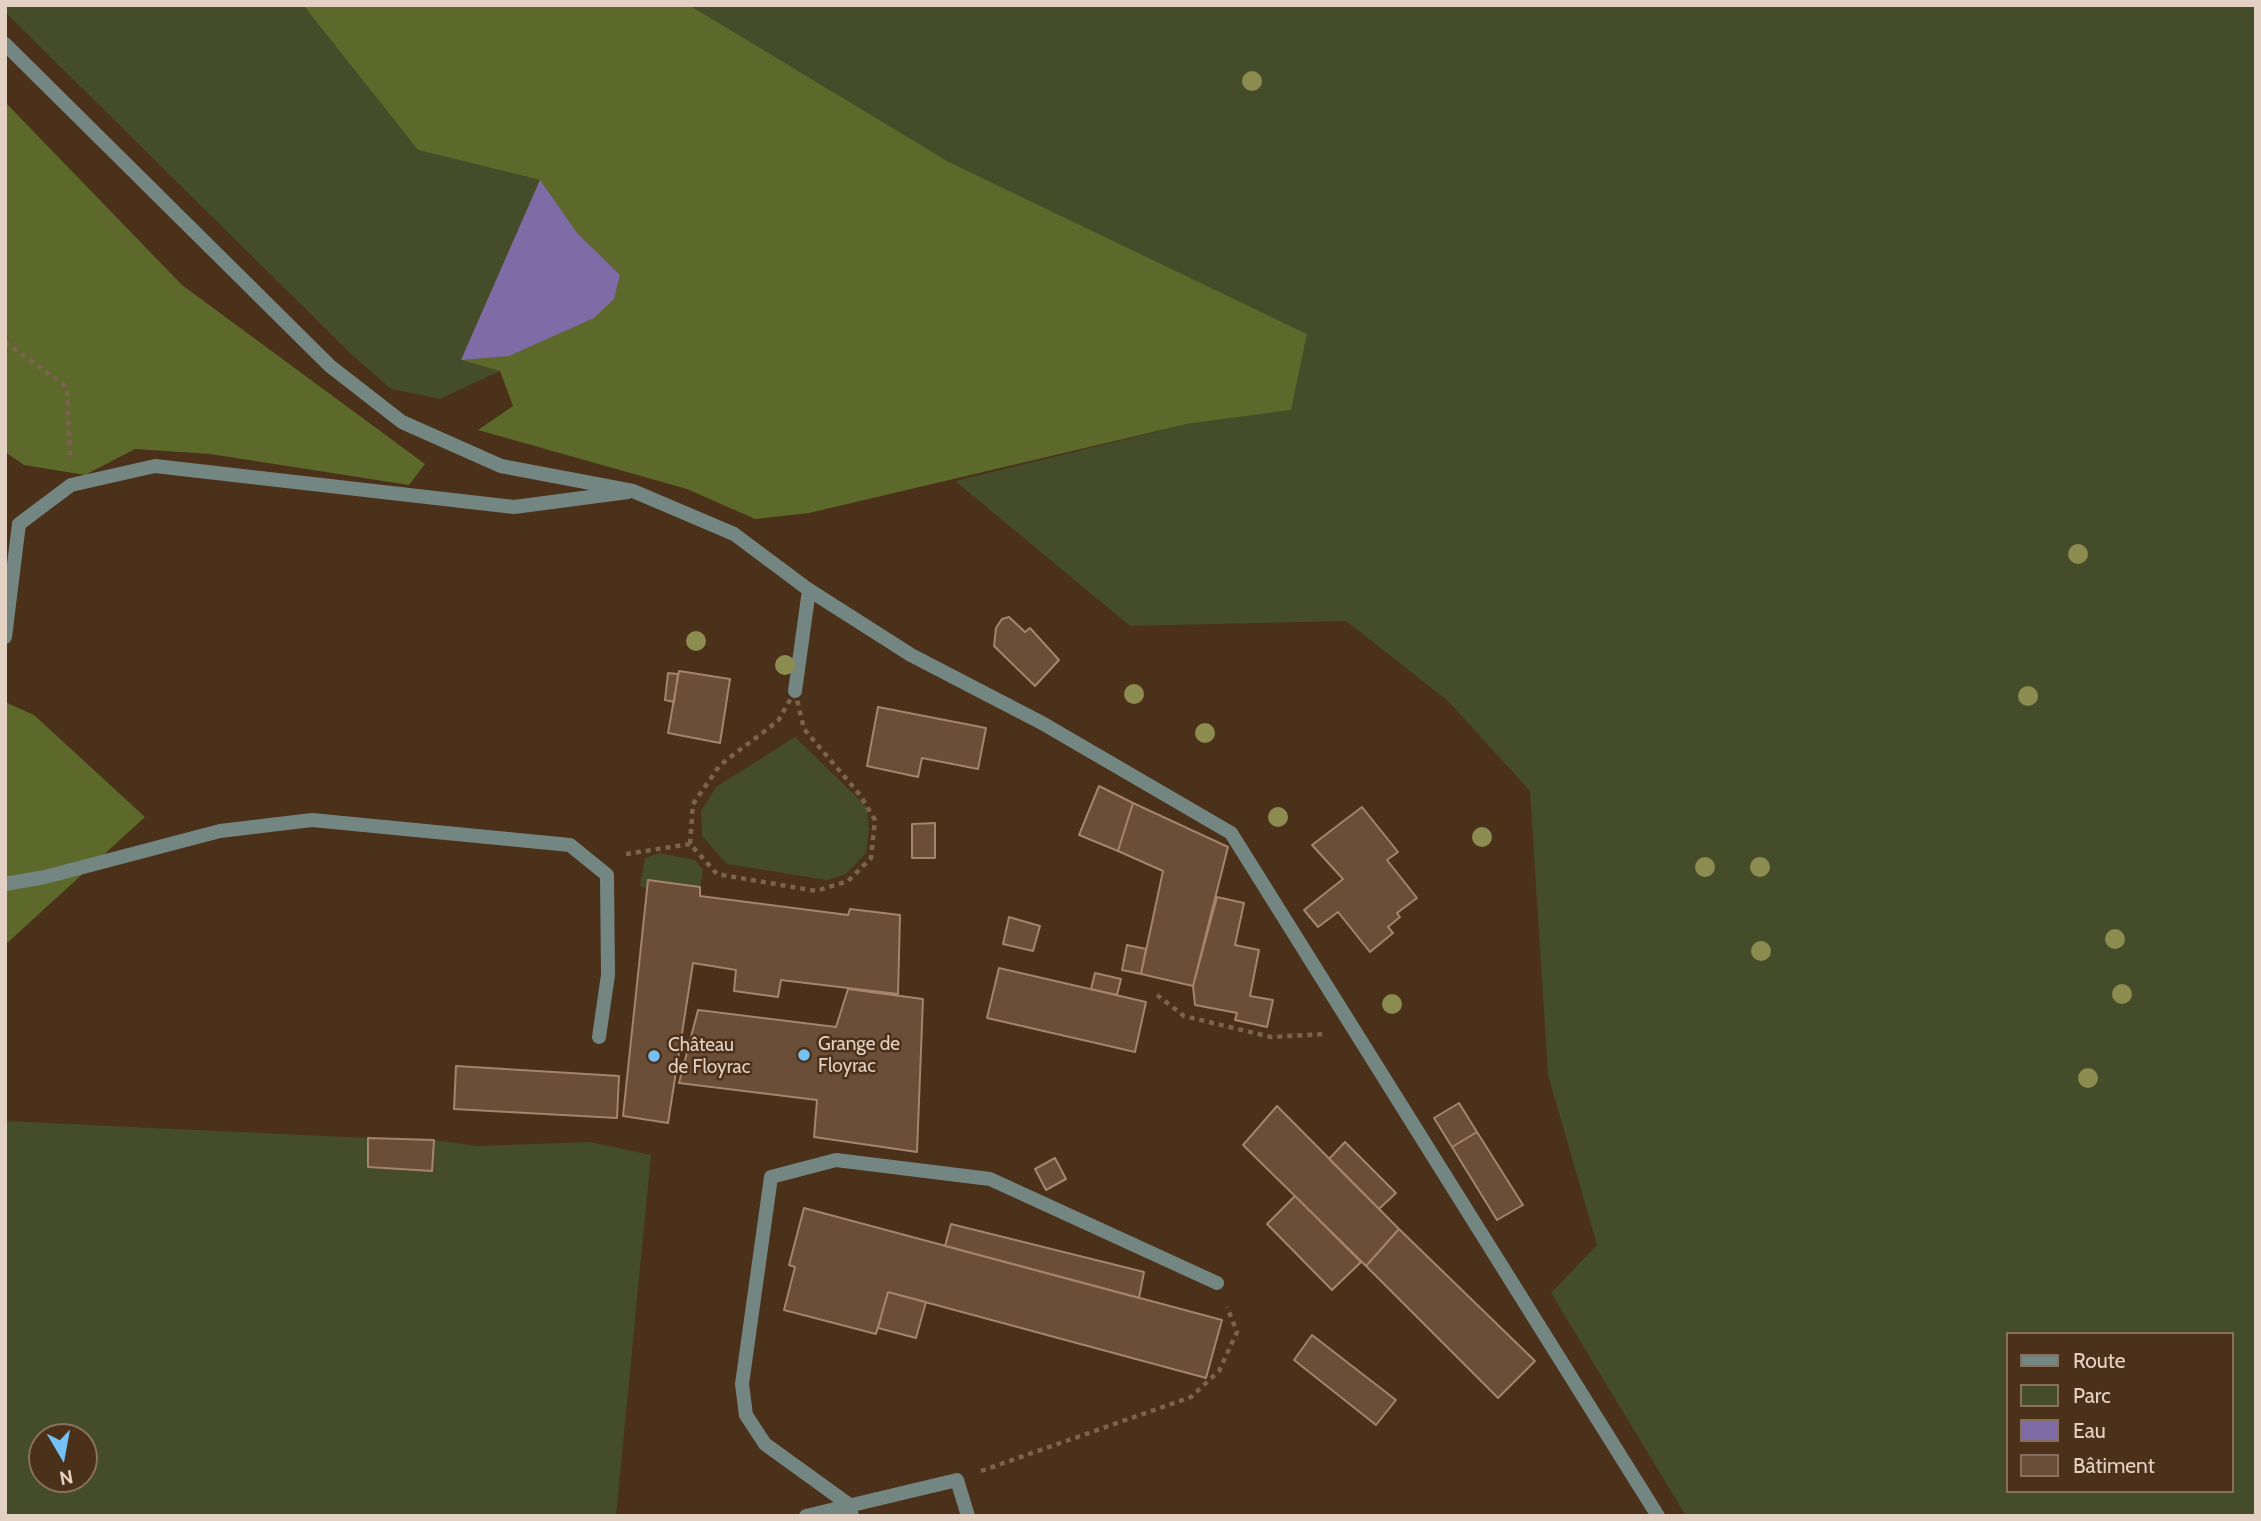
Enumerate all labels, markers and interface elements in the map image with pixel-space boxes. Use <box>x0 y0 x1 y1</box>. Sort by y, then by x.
place label: Grange de Floyrac <box>818 1033 900 1077</box>
place label: Château de Floyrac <box>668 1034 750 1078</box>
marker: Grange de Floyrac <box>796 1047 812 1063</box>
marker: Château de Floyrac <box>646 1048 662 1064</box>
legend <box>2006 1332 2233 1493</box>
text: Route <box>2073 1348 2126 1373</box>
text: Parc <box>2073 1383 2111 1408</box>
text: Eau <box>2073 1418 2106 1443</box>
north arrow <box>28 1423 98 1493</box>
text: Bâtiment <box>2073 1453 2155 1478</box>
text: N <box>58 1465 75 1490</box>

